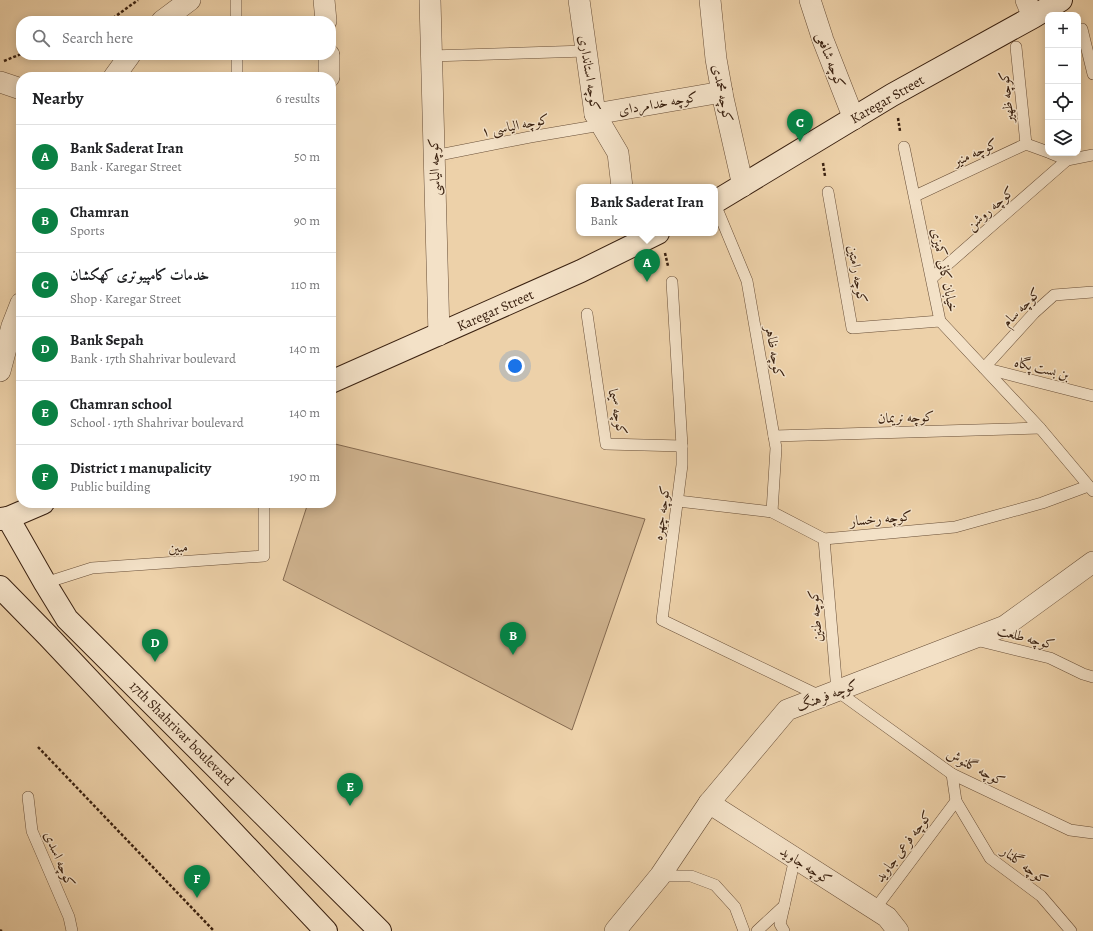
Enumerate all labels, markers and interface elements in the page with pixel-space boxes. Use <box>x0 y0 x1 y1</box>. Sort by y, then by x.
map controls <box>1045 12 1081 156</box>
button: + <box>1045 12 1081 48</box>
search box <box>16 16 336 60</box>
icon: search <box>30 27 52 49</box>
text: Search here <box>62 28 133 48</box>
street label: کوچه شافعی <box>811 30 850 91</box>
street label: کوچه استانداری <box>574 34 605 112</box>
button: − <box>1045 48 1081 84</box>
street label: کوچه محمدی <box>708 63 737 123</box>
street label: Karegar Street <box>847 70 928 128</box>
street label: کوچه ظهیر <box>994 70 1019 126</box>
button: locate <box>1045 84 1081 120</box>
text: Nearby <box>32 87 83 110</box>
street label: کوچه خدامردای <box>617 87 699 120</box>
text: 6 results <box>276 90 320 107</box>
pin: C <box>787 109 813 142</box>
street label: کوچه الیاسی ۱ <box>480 110 551 141</box>
button: layers <box>1045 120 1081 156</box>
street label: کوچه منیر <box>948 134 1001 172</box>
text: Bank Saderat Iran <box>70 138 183 158</box>
street label: کوچه الیاسی <box>424 138 445 196</box>
text: A <box>41 148 49 165</box>
text: 50 m <box>294 148 320 165</box>
text: Bank · Karegar Street <box>70 158 182 175</box>
street label: کوچه روشن <box>962 182 1019 235</box>
popup <box>576 184 718 236</box>
text: Bank Saderat Iran <box>590 192 704 212</box>
text: Chamran <box>70 202 129 222</box>
text: B <box>41 212 49 229</box>
text: 90 m <box>294 212 320 229</box>
text: Bank <box>590 212 618 229</box>
text: Sports <box>70 222 105 239</box>
street label: خیابان کانی کمیزی <box>926 226 963 314</box>
street label: کوچه رامتین <box>843 244 872 305</box>
pin: A <box>634 249 660 282</box>
text: خدمات کامپیوتری کهکشان <box>70 265 209 285</box>
text: C <box>41 276 49 293</box>
text: 110 m <box>291 276 320 293</box>
street label: کوچه سام <box>998 284 1047 333</box>
street label: Karegar Street <box>454 285 537 336</box>
text: Shop · Karegar Street <box>70 290 181 307</box>
street label: کوچه ظاهر <box>760 322 788 380</box>
text: Bank Sepah <box>70 330 144 350</box>
text: D <box>40 340 50 357</box>
text: 140 m <box>289 340 320 357</box>
text: Bank · 17th Shahrivar boulevard <box>70 350 236 367</box>
street label: بن بست پگاه <box>1012 352 1072 386</box>
your location <box>505 356 525 376</box>
street label: کوچه سیما <box>603 387 632 437</box>
text: Chamran school <box>70 394 172 414</box>
text: E <box>41 404 49 421</box>
text: 140 m <box>289 404 320 421</box>
street label: کوچه نریمان <box>877 407 935 428</box>
text: School · 17th Shahrivar boulevard <box>70 414 244 431</box>
text: District 1 manupalicity <box>70 458 211 478</box>
text: F <box>42 468 48 485</box>
text: 190 m <box>289 468 320 485</box>
text: Public building <box>70 478 150 495</box>
street label: کوچه چهره <box>648 484 675 542</box>
street label: کوچه رخسار <box>847 506 913 531</box>
street label: مبین <box>168 537 188 558</box>
street label: کوچه طنین <box>804 589 827 643</box>
street label: کوچه طلعت <box>995 621 1057 654</box>
pin: B <box>500 622 526 655</box>
pin: D <box>142 629 168 662</box>
street label: کوچه فرهنگ <box>793 675 861 716</box>
street label: 17th Shahrivar boulevard <box>125 677 239 790</box>
street label: کوچه گلنوش <box>943 744 1008 791</box>
pin: E <box>337 773 363 806</box>
street label: کوچه فرعی جاوید <box>870 807 937 886</box>
street label: کوچه اسدی <box>39 828 80 890</box>
street label: کوچه گلنار <box>996 840 1052 889</box>
street label: کوچه جاوید <box>776 842 835 889</box>
pin: F <box>184 865 210 898</box>

